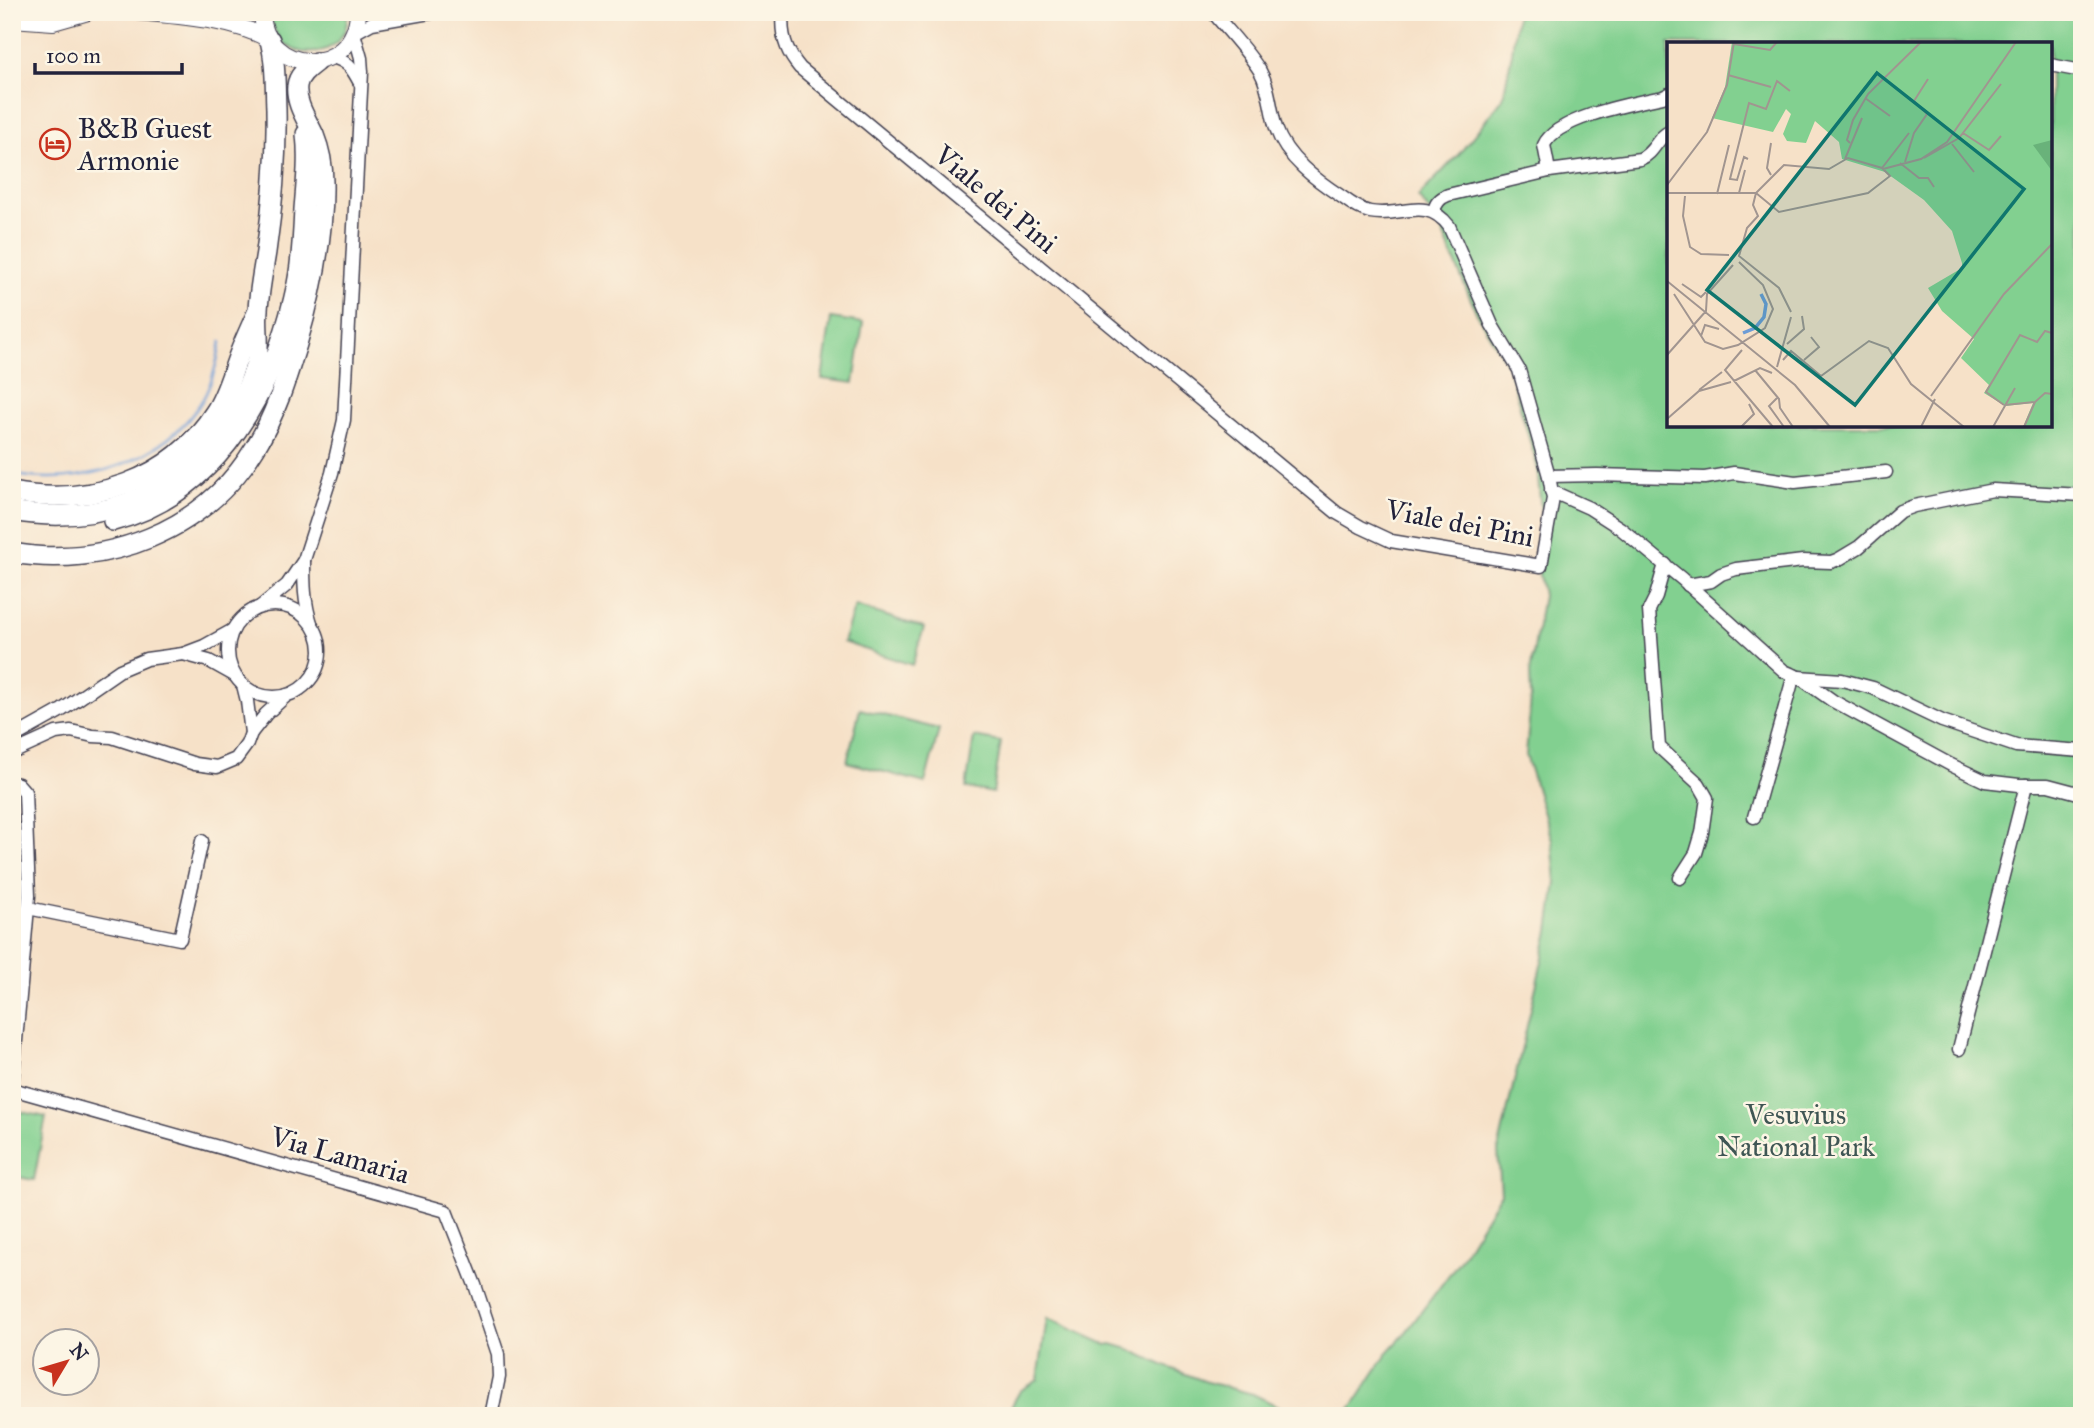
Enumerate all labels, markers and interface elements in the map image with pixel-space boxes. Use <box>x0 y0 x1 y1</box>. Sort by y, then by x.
scale bar <box>35 32 182 76</box>
inset map <box>1667 42 2052 427</box>
text: 100 m <box>46 43 101 69</box>
place label: B&B Guest Armonie <box>77 111 212 178</box>
hotel icon: B&B Guest Armonie <box>38 127 72 161</box>
street label: Viale dei Pini <box>926 137 1065 261</box>
street label: Viale dei Pini <box>1382 491 1537 555</box>
park label: Vesuvius National Park <box>1717 1097 1875 1164</box>
street label: Via Lamaria <box>266 1118 414 1192</box>
north arrow <box>32 1326 102 1396</box>
text: N <box>65 1338 93 1365</box>

